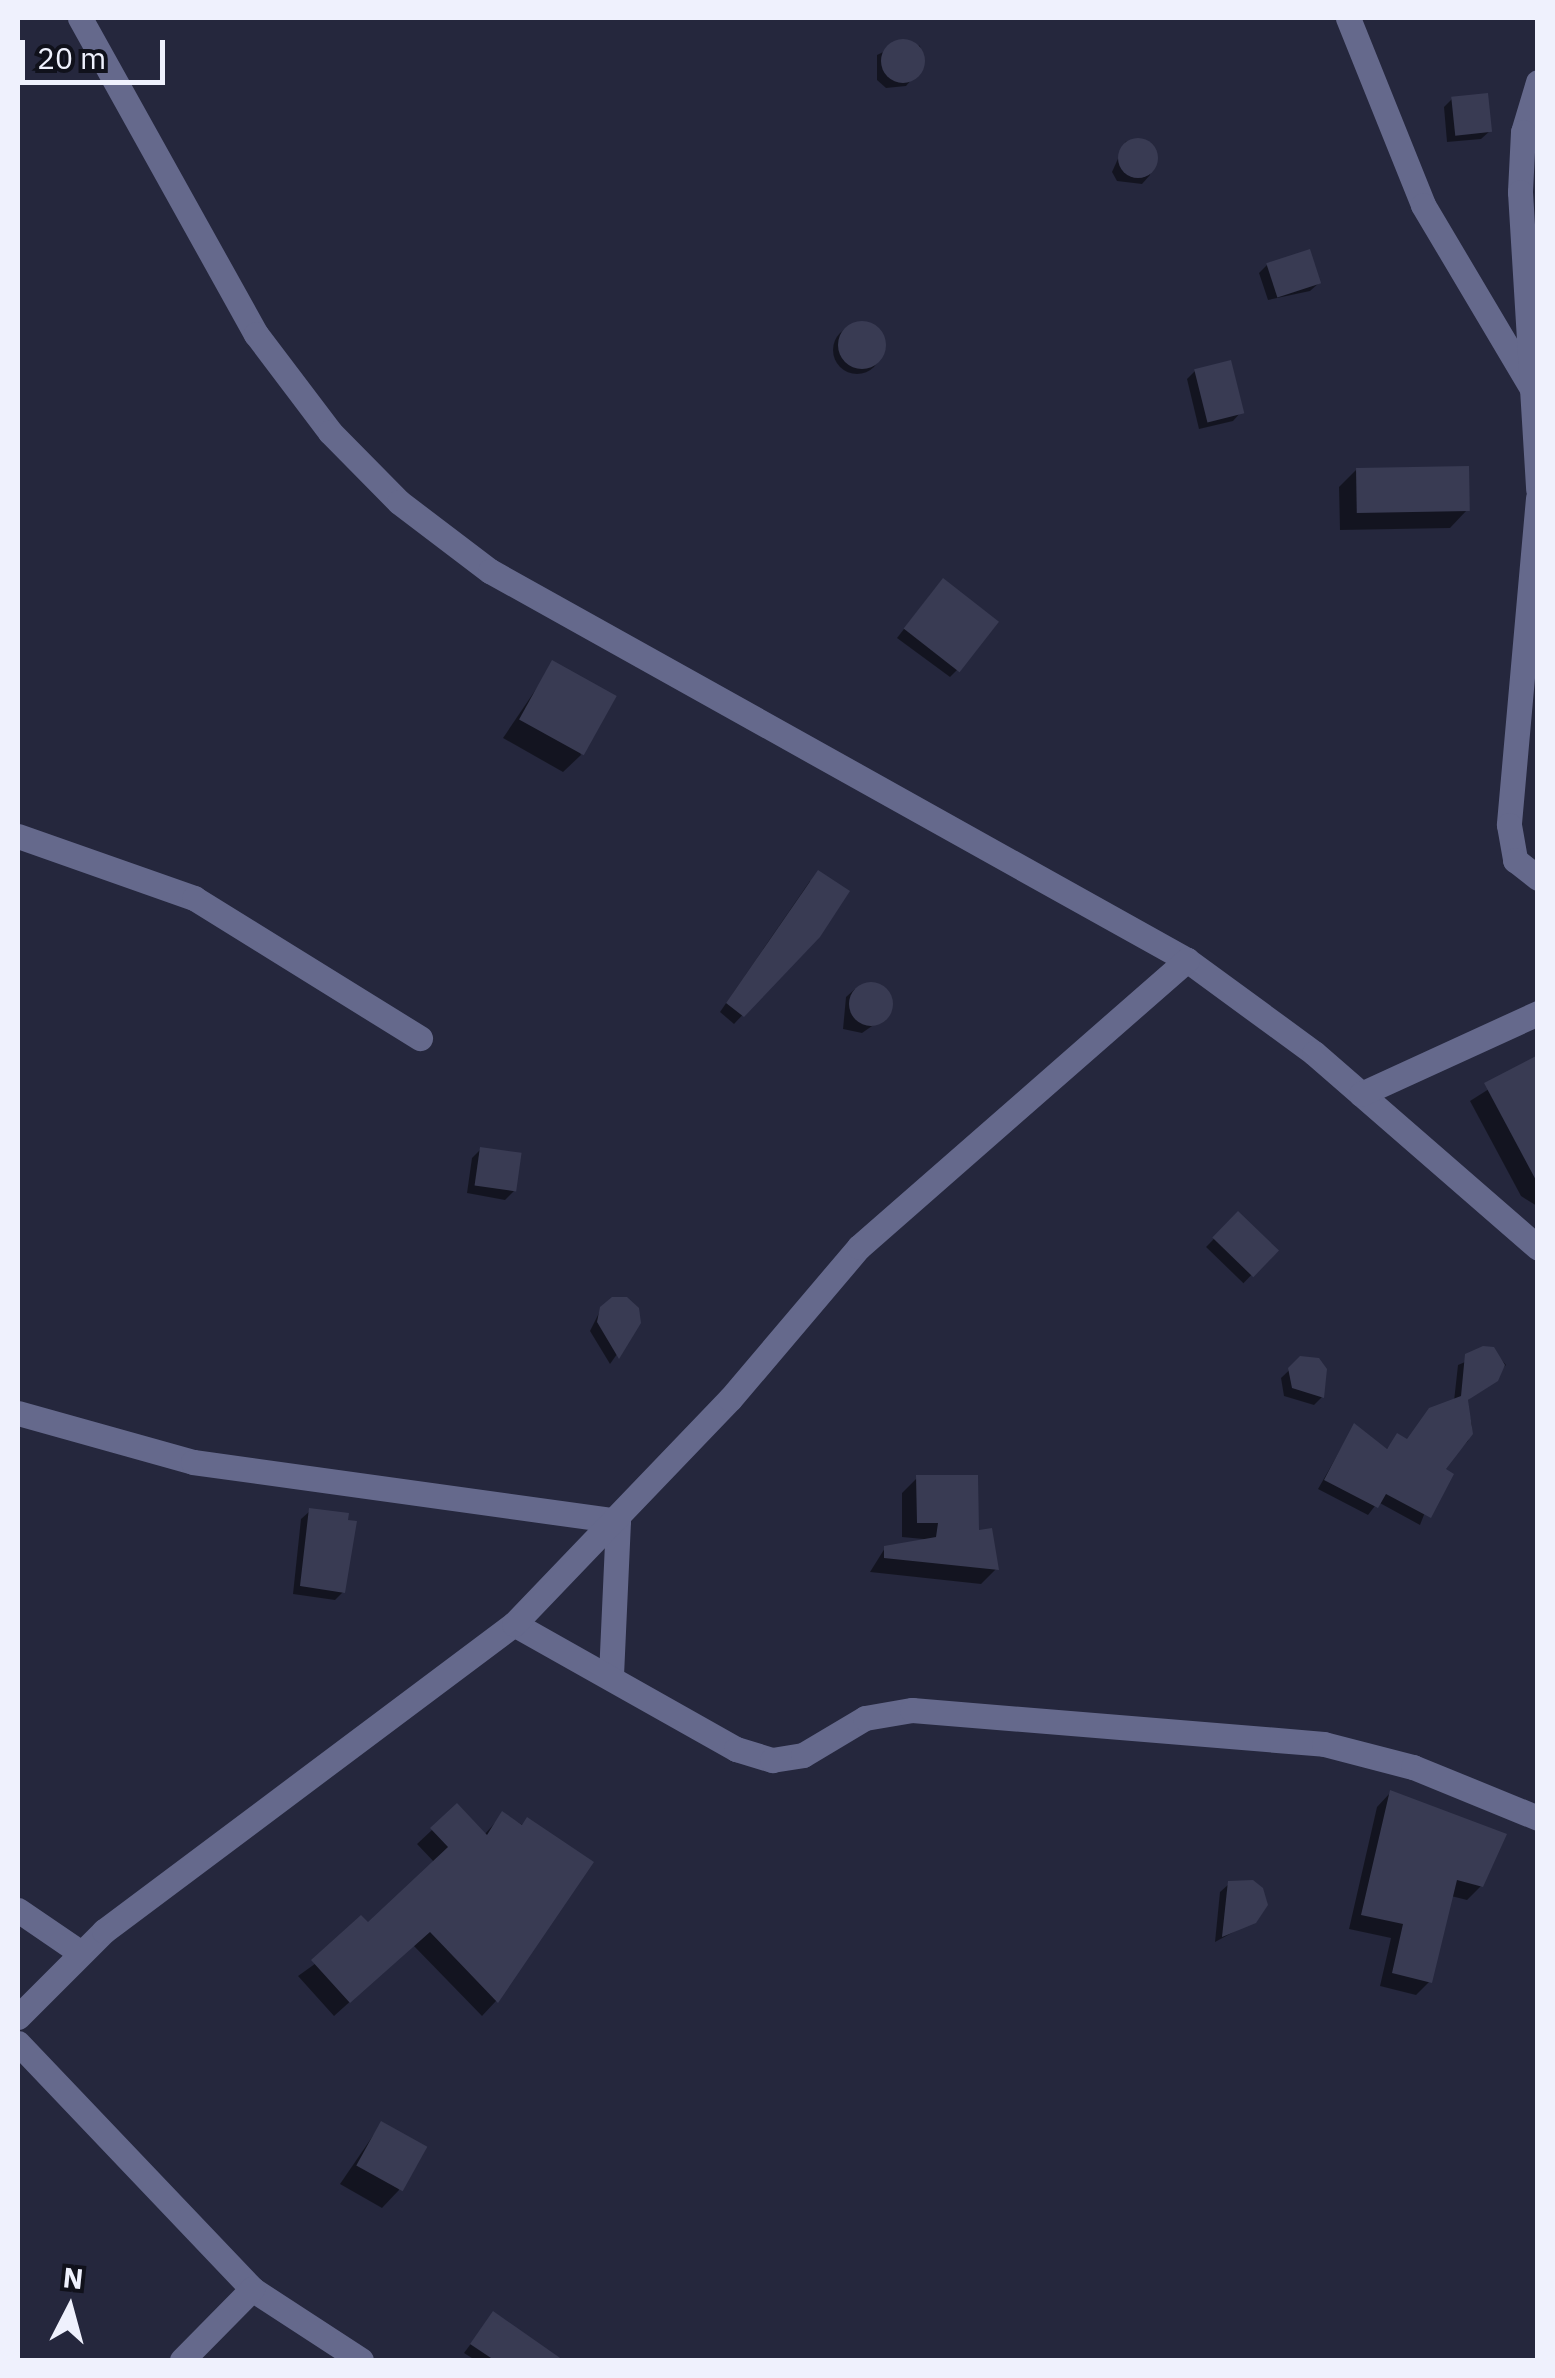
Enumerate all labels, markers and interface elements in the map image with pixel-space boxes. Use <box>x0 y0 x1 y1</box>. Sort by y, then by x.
scale bar <box>25 20 170 82</box>
text: 20 m <box>37 38 106 77</box>
north arrow <box>20 2258 120 2358</box>
text: N <box>61 2258 85 2297</box>

